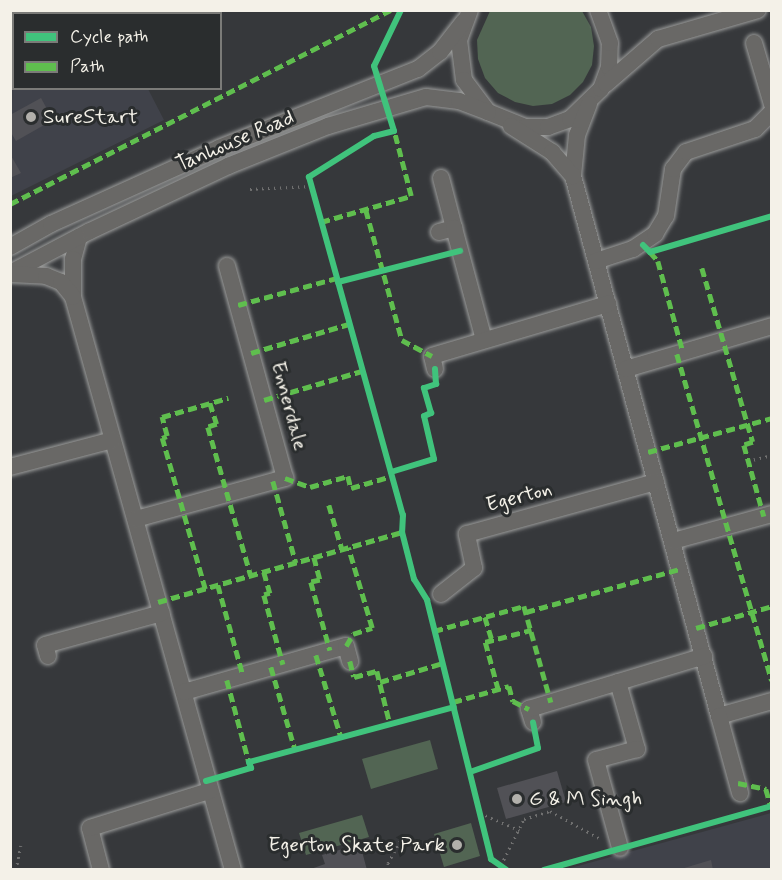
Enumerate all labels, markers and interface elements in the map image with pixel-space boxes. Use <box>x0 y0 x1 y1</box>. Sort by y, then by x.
legend <box>12 12 222 90</box>
text: Cycle path <box>70 25 148 49</box>
text: Path <box>70 55 105 79</box>
place label: SureStart <box>43 104 138 130</box>
street label: Tanhouse Road <box>172 105 298 177</box>
marker: SureStart <box>24 110 38 124</box>
street label: Ennerdale <box>265 359 313 453</box>
street label: Egerton <box>483 476 555 518</box>
place label: G & M Singh <box>529 786 639 812</box>
marker: G & M Singh <box>510 792 524 806</box>
place label: Egerton Skate Park <box>272 832 445 858</box>
marker: Egerton Skate Park <box>450 838 464 852</box>

